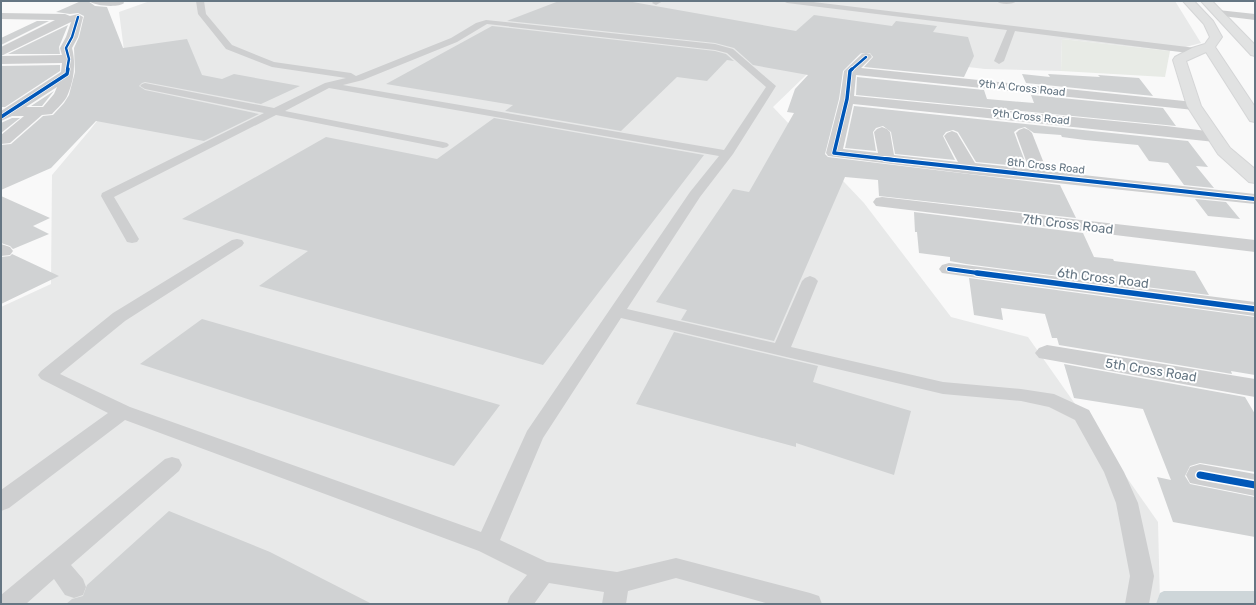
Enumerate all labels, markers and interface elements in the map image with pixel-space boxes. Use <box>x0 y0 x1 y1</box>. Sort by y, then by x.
street label: 9th A Cross Road <box>978 77 1066 99</box>
street label: 9th Cross Road <box>992 106 1070 128</box>
street label: 8th Cross Road <box>1006 155 1086 177</box>
street label: 7th Cross Road <box>1022 211 1114 237</box>
street label: 6th Cross Road <box>1056 265 1150 291</box>
street label: 5th Cross Road <box>1104 355 1198 385</box>

